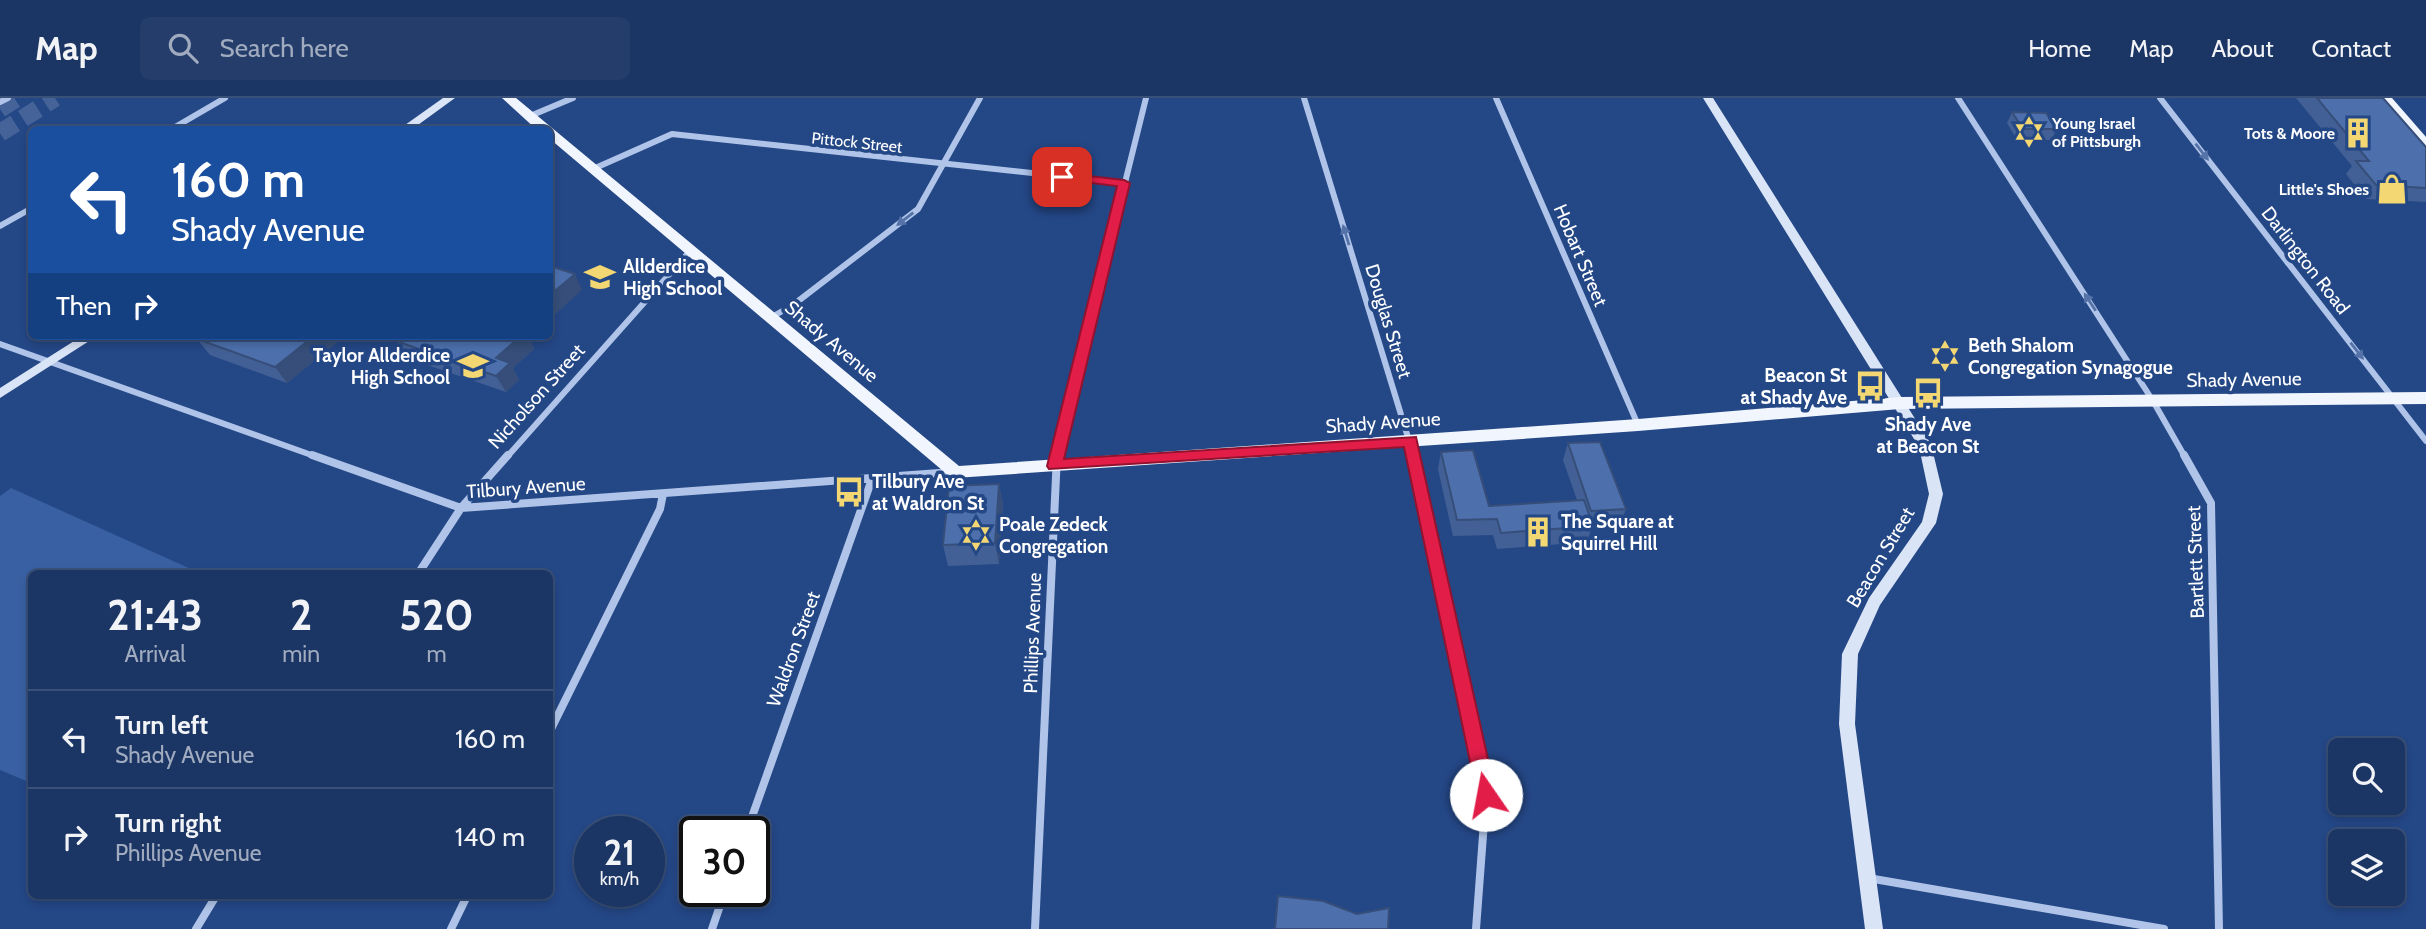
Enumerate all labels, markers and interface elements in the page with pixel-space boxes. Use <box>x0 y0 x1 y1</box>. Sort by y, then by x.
search box <box>140 17 630 80</box>
text: Map <box>35 28 98 68</box>
icon: search <box>164 29 202 67</box>
text: Search here <box>220 32 349 64</box>
text: Home <box>2028 34 2091 63</box>
text: Map <box>2129 34 2174 63</box>
text: About <box>2212 34 2274 63</box>
text: Contact <box>2312 34 2391 63</box>
place label: Young Israel of Pittsburgh <box>2051 114 2141 151</box>
synagogue icon: Young Israel of Pittsburgh <box>2012 115 2046 149</box>
building icon: Tots & Moore <box>2341 116 2375 150</box>
place label: Tots & Moore <box>2244 124 2335 143</box>
street label: Pittock Street <box>811 128 904 157</box>
one-way arrow <box>2195 143 2209 161</box>
pin <box>1032 147 1092 207</box>
text: 160 m <box>171 150 305 209</box>
icon: left <box>56 154 147 245</box>
icon: arrive <box>1043 158 1081 196</box>
shop icon: Little's Shoes <box>2375 172 2409 206</box>
place label: Little's Shoes <box>2279 180 2369 199</box>
street label: Hobart Street <box>1549 201 1613 310</box>
street label: Darlington Road <box>2256 202 2355 319</box>
text: Shady Avenue <box>171 210 365 249</box>
one-way arrow <box>897 211 915 226</box>
one-way arrow <box>1341 225 1351 246</box>
place label: Allderdice High School <box>623 255 722 300</box>
school or university icon: Allderdice High School <box>583 260 617 294</box>
street label: Douglas Street <box>1360 261 1417 382</box>
icon: right <box>126 287 164 325</box>
text: Then <box>56 290 112 322</box>
one-way arrow <box>2083 293 2096 312</box>
street label: Shady Avenue <box>780 296 883 387</box>
place label: Beth Shalom Congregation Synagogue <box>1968 334 2173 379</box>
street label: Nicholson Street <box>483 339 590 454</box>
synagogue icon: Beth Shalom Congregation Synagogue <box>1928 339 1962 373</box>
one-way arrow <box>2349 341 2364 359</box>
place label: Taylor Allderdice High School <box>313 344 450 389</box>
school or university icon: Taylor Allderdice High School <box>456 349 490 383</box>
place label: Beacon St at Shady Ave <box>1740 364 1847 409</box>
street label: Shady Avenue <box>2186 367 2302 392</box>
bus stop icon: Beacon St at Shady Ave <box>1853 369 1887 403</box>
bus stop icon: Shady Ave at Beacon St <box>1911 376 1945 410</box>
street label: Shady Avenue <box>1325 407 1441 438</box>
place label: Shady Ave at Beacon St <box>1877 413 1980 458</box>
place label: Tilbury Ave at Waldron St <box>872 470 984 515</box>
street label: Tilbury Avenue <box>466 472 587 503</box>
bus stop icon: Tilbury Ave at Waldron St <box>832 475 866 509</box>
street label: Beacon Street <box>1842 502 1920 612</box>
street label: Bartlett Street <box>2182 505 2209 619</box>
place label: The Square at Squirrel Hill <box>1561 510 1674 555</box>
place label: Poale Zedeck Congregation <box>999 513 1108 558</box>
building icon: The Square at Squirrel Hill <box>1521 515 1555 549</box>
synagogue icon: Poale Zedeck Congregation <box>959 518 993 552</box>
street label: Phillips Avenue <box>1019 572 1046 694</box>
street label: Waldron Street <box>762 588 825 710</box>
text: 21:43 <box>107 589 203 641</box>
text: 2 <box>290 589 312 641</box>
text: 520 <box>399 589 474 641</box>
text: Arrival <box>124 640 186 668</box>
text: min <box>282 640 320 668</box>
text: m <box>426 640 447 668</box>
text: Turn left <box>115 709 208 741</box>
icon: left <box>56 720 94 758</box>
text: 160 m <box>455 723 525 755</box>
map controls <box>2328 738 2405 906</box>
button: search <box>2328 738 2405 815</box>
text: Shady Avenue <box>115 741 254 769</box>
position arrow <box>1449 758 1523 832</box>
text: Turn right <box>115 807 221 839</box>
speed limit sign: 30 <box>679 816 770 907</box>
icon: right <box>56 818 94 856</box>
text: 140 m <box>455 821 525 853</box>
button: layers <box>2328 829 2405 906</box>
text: 21 <box>604 831 635 874</box>
text: Phillips Avenue <box>115 839 262 867</box>
text: km/h <box>600 868 639 890</box>

